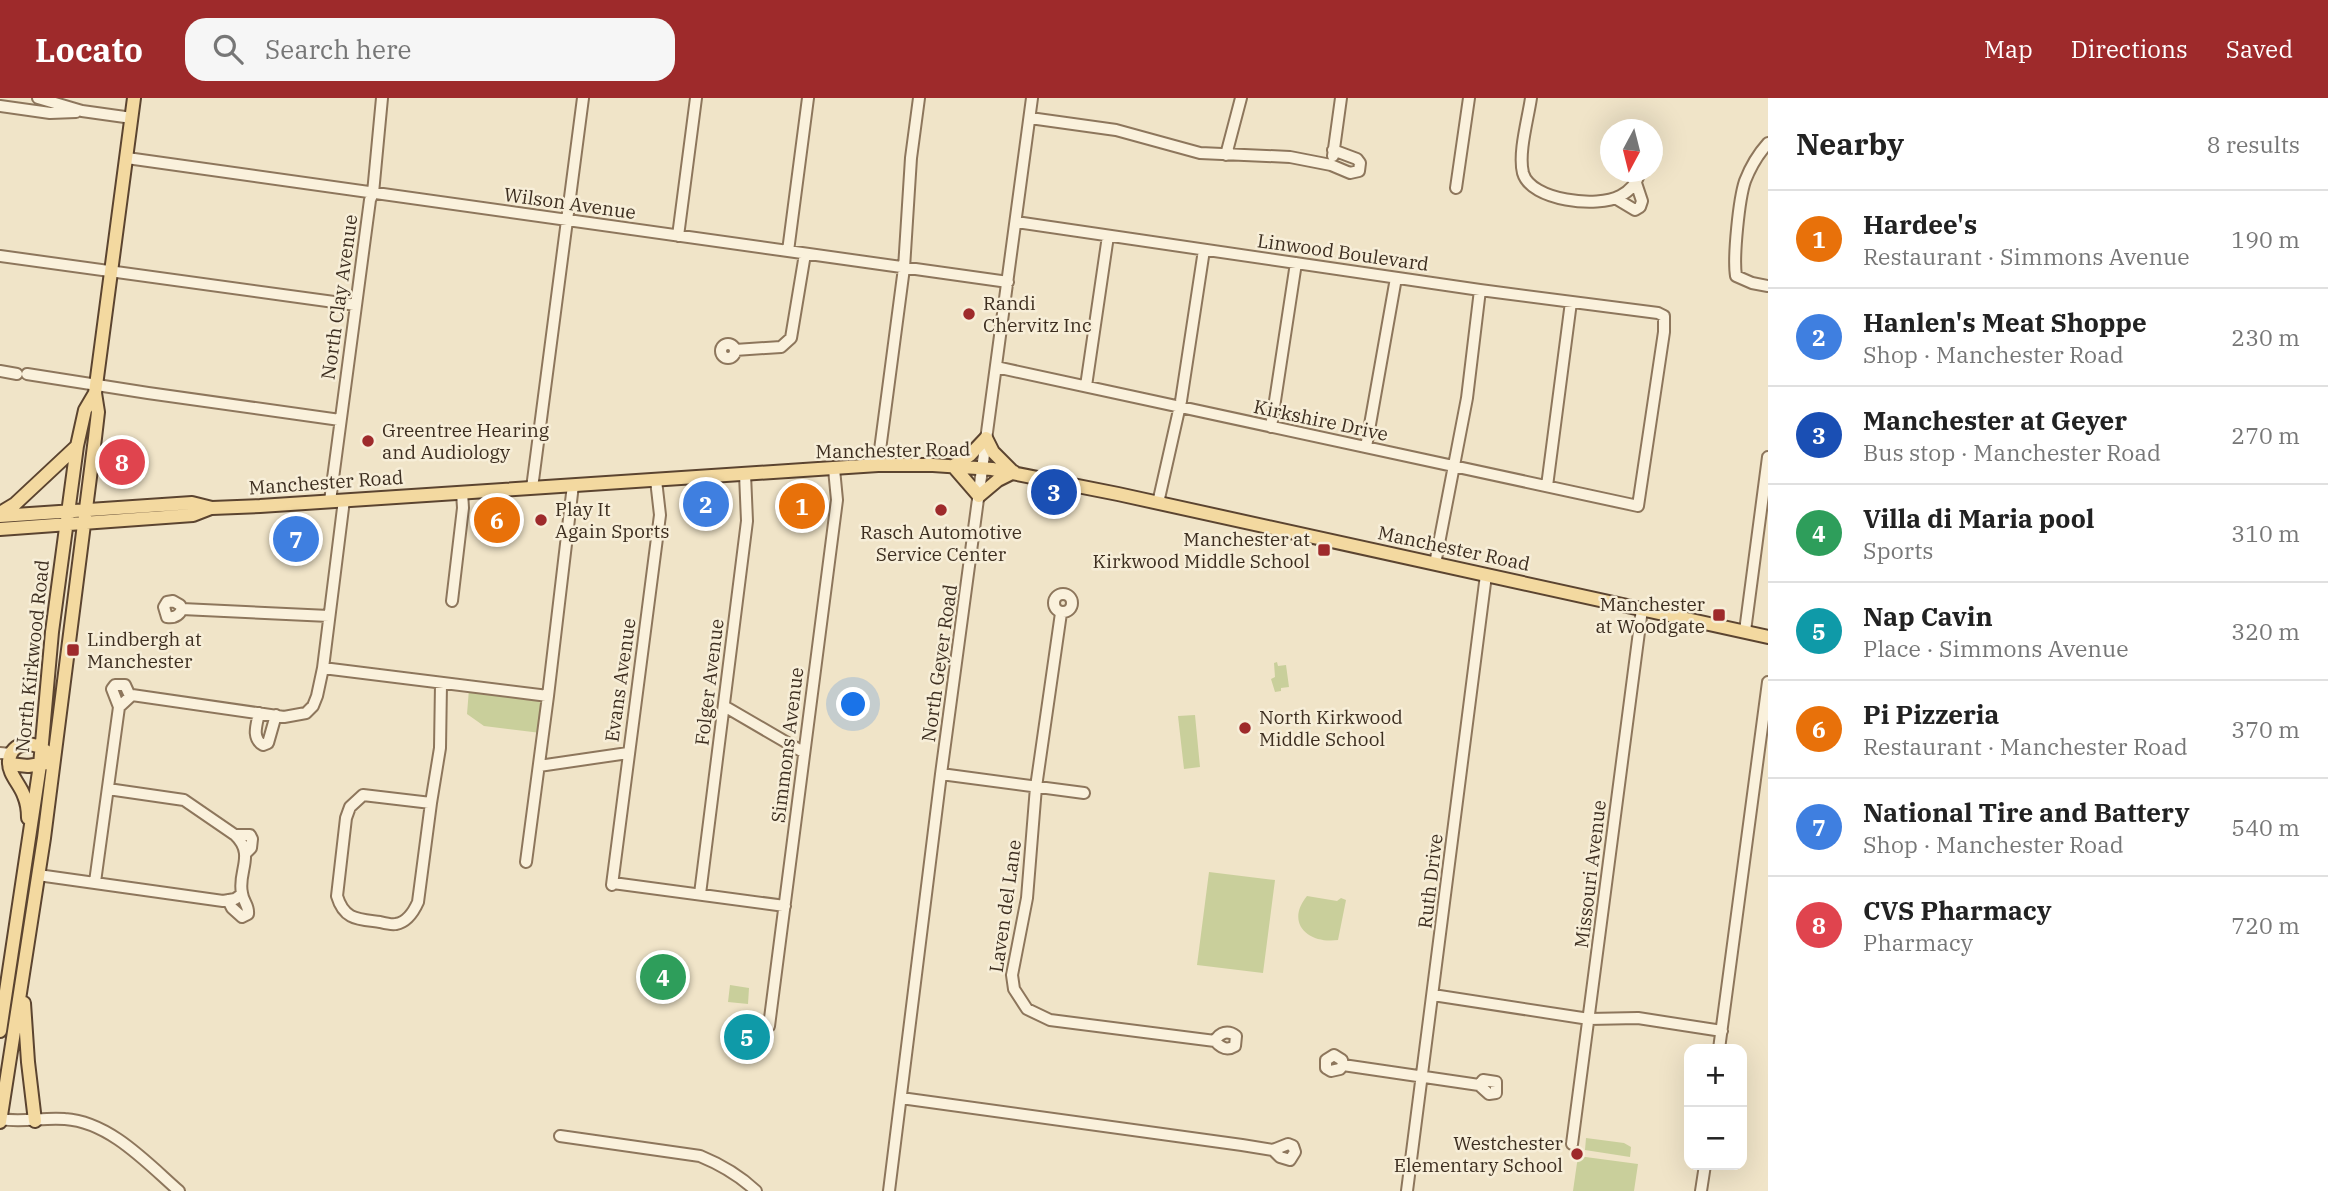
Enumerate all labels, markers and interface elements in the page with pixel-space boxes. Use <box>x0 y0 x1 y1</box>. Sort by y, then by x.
search box <box>185 18 675 81</box>
text: Locato <box>35 28 143 71</box>
icon: search <box>209 30 247 68</box>
text: Search here <box>265 32 411 66</box>
text: Map <box>1984 33 2033 65</box>
text: Directions <box>2071 33 2188 65</box>
text: Saved <box>2226 33 2293 65</box>
north arrow <box>1600 119 1663 182</box>
text: Nearby <box>1796 124 1904 163</box>
text: 8 results <box>2207 129 2300 159</box>
street label: Wilson Avenue <box>502 182 638 224</box>
text: Hardee's <box>1863 207 1977 241</box>
street label: North Clay Avenue <box>316 213 362 381</box>
text: 1 <box>1812 224 1826 254</box>
text: 190 m <box>2231 224 2300 254</box>
street label: Linwood Boulevard <box>1256 228 1430 276</box>
text: Restaurant · Simmons Avenue <box>1863 241 2190 271</box>
place label: Randi Chervitz Inc <box>983 291 1092 337</box>
text: Hanlen's Meat Shoppe <box>1863 305 2147 339</box>
marker: Randi Chervitz Inc <box>961 306 977 322</box>
text: 2 <box>1812 322 1826 352</box>
text: 230 m <box>2231 322 2300 352</box>
text: Shop · Manchester Road <box>1863 339 2124 369</box>
street label: Kirkshire Drive <box>1251 394 1391 446</box>
text: Manchester at Geyer <box>1863 403 2127 437</box>
place label: Greentree Hearing and Audiology <box>382 418 550 464</box>
text: 3 <box>1812 420 1826 450</box>
text: 270 m <box>2231 420 2300 450</box>
marker: Greentree Hearing and Audiology <box>360 433 376 449</box>
pin: 8 <box>99 436 145 488</box>
street label: Manchester Road <box>815 437 971 463</box>
text: Bus stop · Manchester Road <box>1863 437 2161 467</box>
street label: Manchester Road <box>248 465 404 499</box>
pin: 3 <box>1031 466 1077 518</box>
pin: 2 <box>683 478 729 530</box>
pin: 1 <box>779 480 825 532</box>
pin: 6 <box>474 494 520 546</box>
place label: Play It Again Sports <box>555 497 669 543</box>
text: Villa di Maria pool <box>1863 501 2094 535</box>
marker: Rasch Automotive Service Center <box>933 502 949 518</box>
marker: Play It Again Sports <box>533 512 549 528</box>
pin: 7 <box>273 513 319 565</box>
text: 4 <box>1812 518 1826 548</box>
text: 310 m <box>2231 518 2300 548</box>
place label: Rasch Automotive Service Center <box>860 520 1022 566</box>
street label: Manchester Road <box>1376 520 1532 576</box>
place label: Manchester at Kirkwood Middle School <box>1093 527 1310 573</box>
text: Sports <box>1863 535 1933 565</box>
marker: Manchester at Kirkwood Middle School <box>1316 542 1332 558</box>
street label: North Kirkwood Road <box>10 558 54 754</box>
street label: North Geyer Road <box>916 583 962 743</box>
place label: Manchester at Woodgate <box>1595 592 1706 638</box>
text: Nap Cavin <box>1863 599 1993 633</box>
marker: Manchester at Woodgate <box>1711 607 1727 623</box>
street label: Evans Avenue <box>599 616 641 744</box>
text: 5 <box>1812 616 1826 646</box>
text: 320 m <box>2231 616 2300 646</box>
street label: Folger Avenue <box>689 617 729 747</box>
place label: Lindbergh at Manchester <box>87 627 202 673</box>
text: Place · Simmons Avenue <box>1863 633 2129 663</box>
marker: Lindbergh at Manchester <box>65 642 81 658</box>
street label: Simmons Avenue <box>766 666 808 824</box>
your location <box>836 687 870 721</box>
text: Pi Pizzeria <box>1863 697 1999 731</box>
place label: North Kirkwood Middle School <box>1259 705 1403 751</box>
text: 6 <box>1812 714 1826 744</box>
text: 370 m <box>2231 714 2300 744</box>
marker: North Kirkwood Middle School <box>1237 720 1253 736</box>
text: Restaurant · Manchester Road <box>1863 731 2188 761</box>
text: National Tire and Battery <box>1863 795 2189 829</box>
street label: Missouri Avenue <box>1569 799 1611 949</box>
text: 7 <box>1812 812 1826 842</box>
text: 540 m <box>2231 812 2300 842</box>
text: Shop · Manchester Road <box>1863 829 2124 859</box>
street label: Ruth Drive <box>1412 832 1448 930</box>
street label: Laven del Lane <box>984 838 1026 974</box>
text: CVS Pharmacy <box>1863 893 2052 927</box>
text: 8 <box>1812 910 1826 940</box>
text: 720 m <box>2231 910 2300 940</box>
text: Pharmacy <box>1863 927 1973 957</box>
pin: 4 <box>640 951 686 1003</box>
pin: 5 <box>724 1011 770 1063</box>
map controls <box>1684 1044 1747 1170</box>
button: + <box>1684 1044 1747 1107</box>
button: − <box>1684 1107 1747 1170</box>
place label: Westchester Elementary School <box>1394 1131 1564 1177</box>
marker: Westchester Elementary School <box>1569 1146 1585 1162</box>

